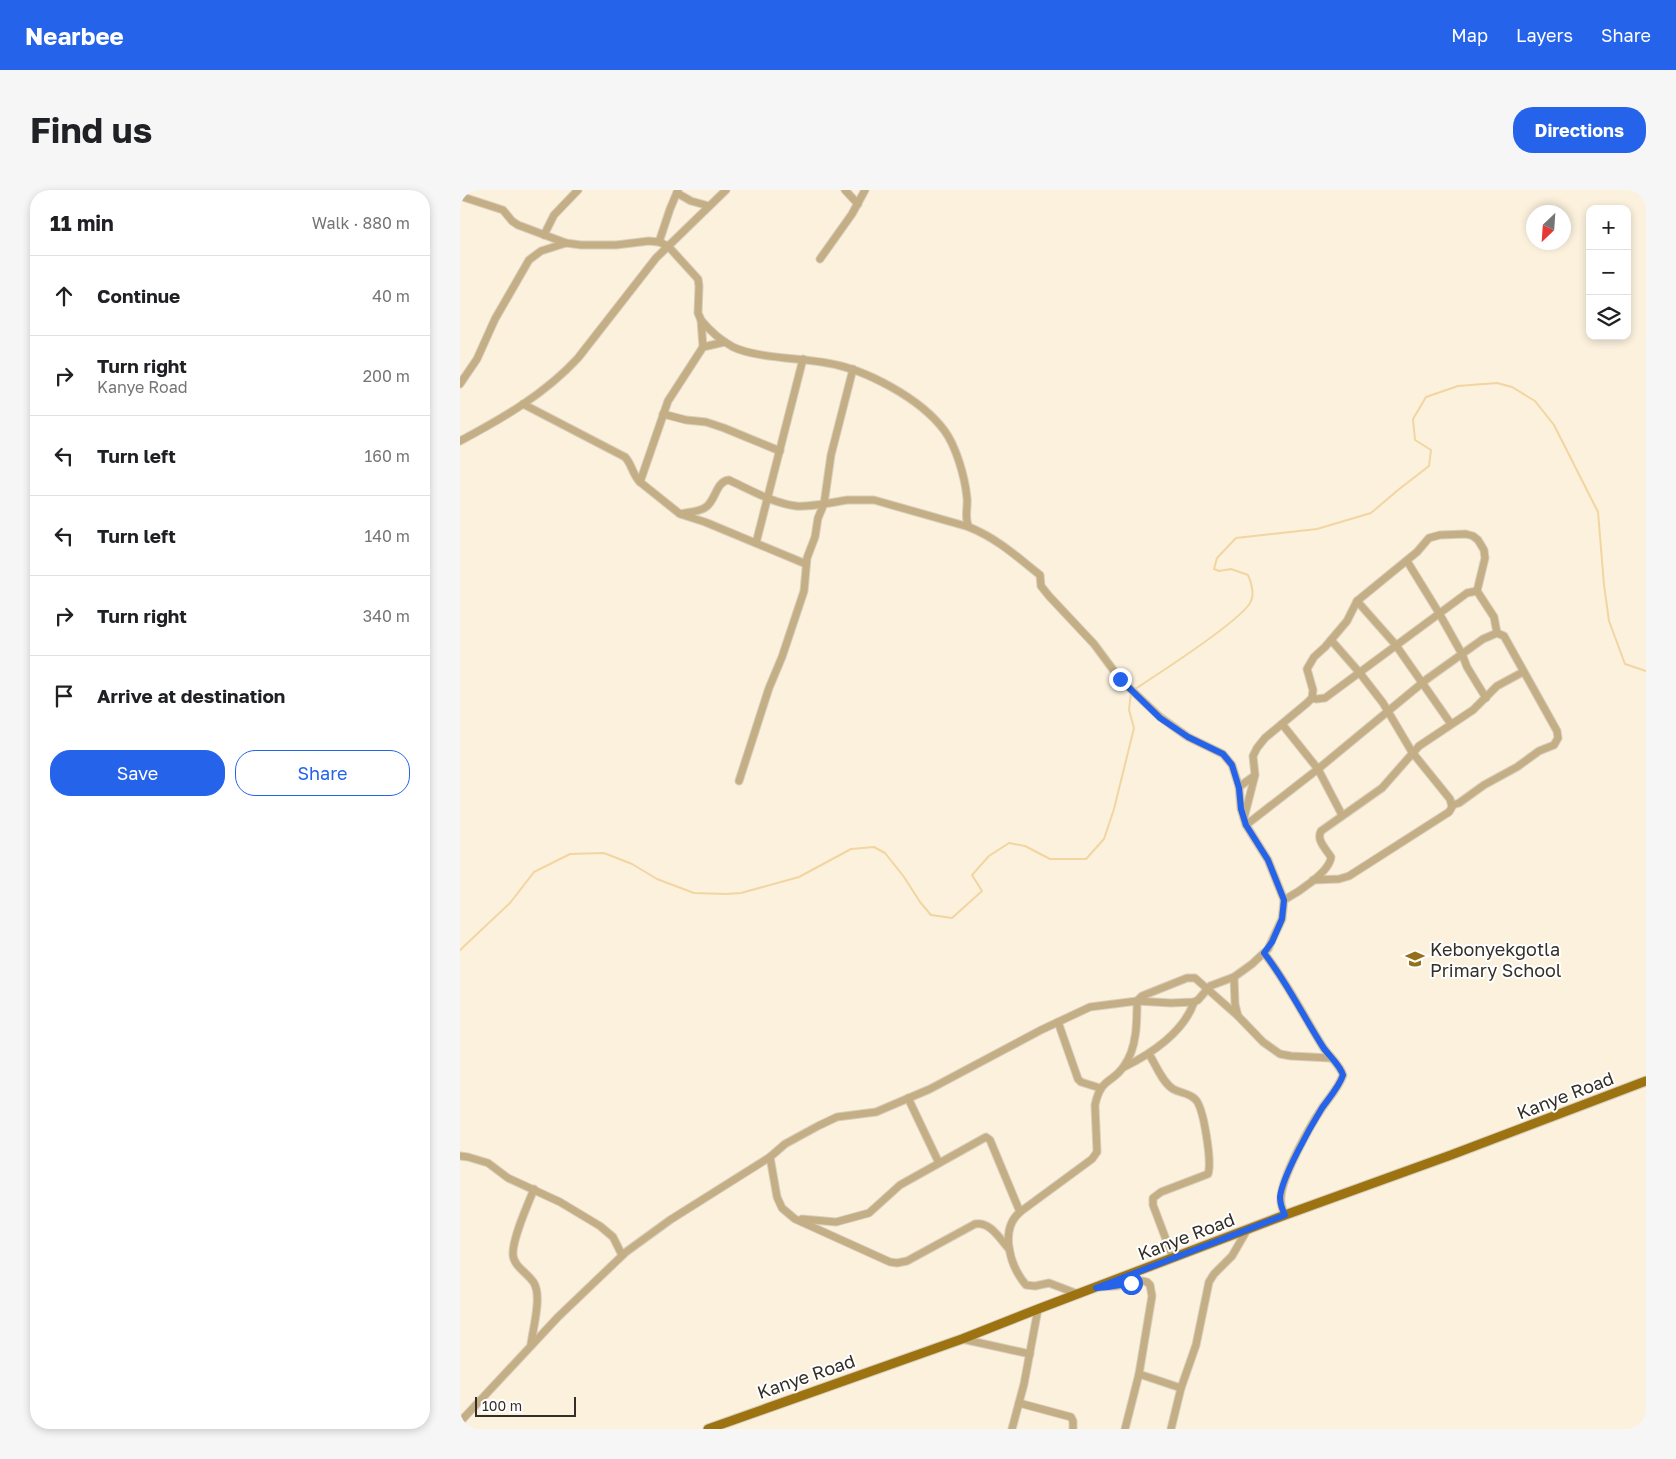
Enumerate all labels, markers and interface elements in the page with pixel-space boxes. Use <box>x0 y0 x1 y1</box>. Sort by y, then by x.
text: Nearbee <box>25 21 124 50</box>
text: Map <box>1451 24 1488 46</box>
text: Layers <box>1516 24 1573 46</box>
text: Share <box>1601 24 1651 46</box>
button: Directions <box>1513 107 1646 153</box>
text: Find us <box>30 109 152 151</box>
north arrow <box>1526 205 1571 250</box>
map controls <box>1586 205 1631 340</box>
button: + <box>1586 205 1631 250</box>
text: 11 min <box>50 210 114 236</box>
text: Walk · 880 m <box>312 213 410 233</box>
button: − <box>1586 250 1631 295</box>
icon: ahead <box>50 282 78 310</box>
text: Continue <box>97 284 180 307</box>
text: 40 m <box>372 286 410 306</box>
button: layers <box>1586 295 1631 340</box>
text: Turn right <box>97 354 187 377</box>
icon: right <box>50 362 78 390</box>
text: 200 m <box>363 366 410 386</box>
text: Kanye Road <box>97 377 188 397</box>
icon: left <box>50 442 78 470</box>
text: Turn left <box>97 444 176 467</box>
text: 160 m <box>364 446 410 466</box>
icon: left <box>50 522 78 550</box>
text: Turn left <box>97 524 176 547</box>
text: 140 m <box>364 526 410 546</box>
icon: right <box>50 602 78 630</box>
text: Turn right <box>97 604 187 627</box>
text: 340 m <box>363 606 410 626</box>
route end <box>1109 668 1132 691</box>
icon: arrive <box>50 682 78 710</box>
text: Arrive at destination <box>97 684 285 707</box>
button: Save <box>50 750 225 796</box>
button: Share <box>235 750 410 796</box>
place label: Kebonyekgotla Primary School <box>1430 938 1562 981</box>
school or university icon: Kebonyekgotla Primary School <box>1404 948 1426 970</box>
street label: Kanye Road <box>1513 1066 1617 1124</box>
street label: Kanye Road <box>1134 1207 1238 1265</box>
route start <box>1120 1272 1143 1295</box>
street label: Kanye Road <box>754 1349 858 1403</box>
scale bar <box>475 1394 576 1417</box>
text: 100 m <box>482 1397 522 1414</box>

